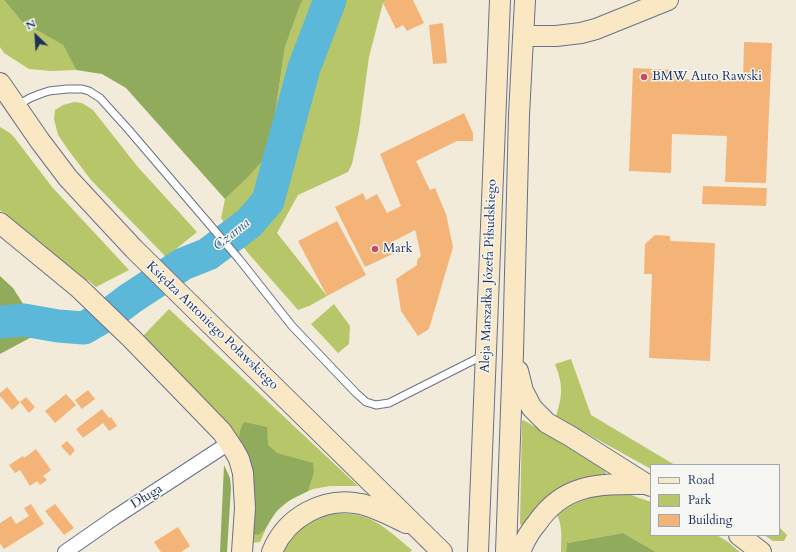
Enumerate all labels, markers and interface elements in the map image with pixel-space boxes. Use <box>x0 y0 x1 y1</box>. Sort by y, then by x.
north arrow <box>16 16 56 56</box>
text: N <box>23 16 38 33</box>
place label: BMW Auto Rawski <box>652 69 762 85</box>
marker: BMW Auto Rawski <box>639 72 649 82</box>
street label: Aleja Marszałka Józefa Piłsudskiego <box>478 179 500 373</box>
water label: Czarna <box>210 215 254 255</box>
place label: Mark <box>383 241 413 257</box>
marker: Mark <box>370 244 380 254</box>
street label: Księdza Antoniego Poławskiego <box>143 259 281 393</box>
legend <box>650 464 780 536</box>
text: Road <box>688 472 714 488</box>
street label: Długa <box>128 481 166 513</box>
text: Park <box>688 492 711 508</box>
text: Building <box>688 512 732 528</box>

